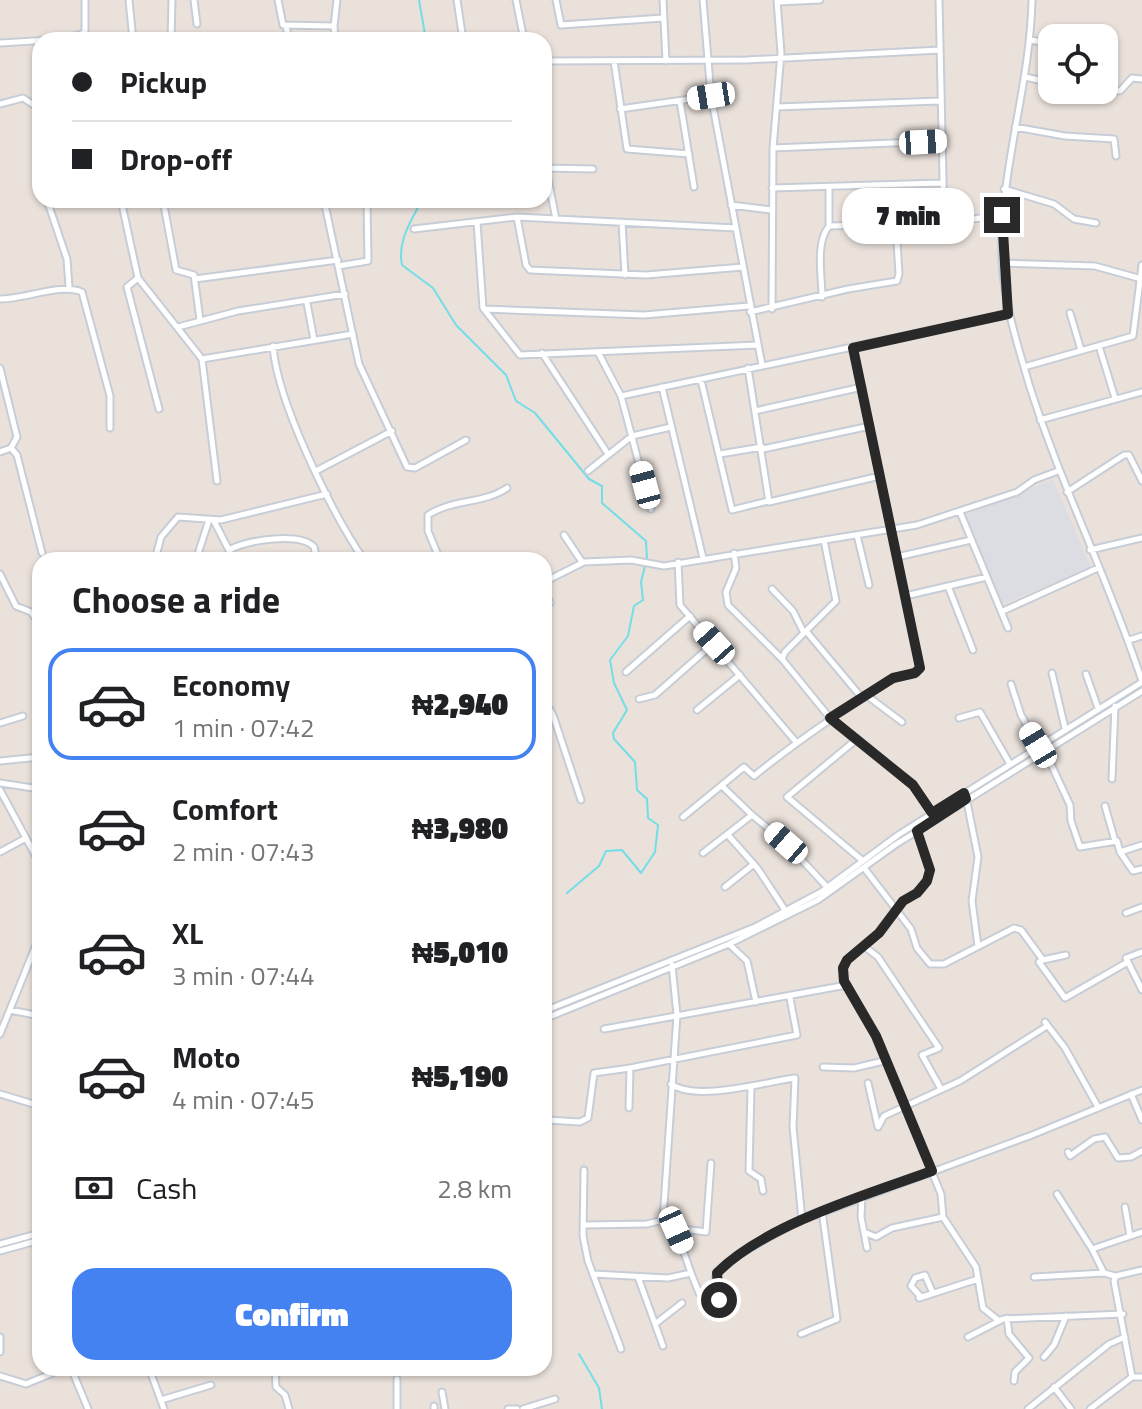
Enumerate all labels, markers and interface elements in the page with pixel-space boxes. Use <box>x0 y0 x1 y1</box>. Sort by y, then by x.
map controls <box>1038 24 1118 104</box>
button: locate <box>1038 24 1118 104</box>
text: Pickup <box>120 59 207 105</box>
car <box>685 80 737 112</box>
car <box>898 129 948 155</box>
text: Drop-off <box>120 136 232 182</box>
callout: 7 min <box>842 187 974 243</box>
text: 7 min <box>876 196 940 235</box>
route end <box>984 197 1020 233</box>
car <box>627 459 663 511</box>
text: Choose a ride <box>72 572 280 627</box>
car <box>689 617 739 669</box>
text: Economy <box>172 662 290 708</box>
icon: car <box>76 668 148 740</box>
text: ₦2,940 <box>412 681 508 727</box>
text: 1 min · 07:42 <box>172 708 315 747</box>
car <box>1015 718 1061 772</box>
text: Comfort <box>172 786 278 832</box>
icon: car <box>76 792 148 864</box>
text: ₦3,980 <box>412 805 508 851</box>
car <box>760 818 812 868</box>
text: 2 min · 07:43 <box>172 832 315 871</box>
text: XL <box>172 910 203 956</box>
icon: car <box>76 916 148 988</box>
text: ₦5,010 <box>412 929 508 975</box>
text: 3 min · 07:44 <box>172 956 315 995</box>
text: Moto <box>172 1034 240 1080</box>
icon: car <box>76 1040 148 1112</box>
text: ₦5,190 <box>412 1053 508 1099</box>
text: 4 min · 07:45 <box>172 1080 315 1119</box>
text: Cash <box>136 1165 197 1211</box>
icon: cash <box>72 1166 116 1210</box>
text: 2.8 km <box>437 1169 512 1208</box>
car <box>655 1203 697 1257</box>
button: Confirm <box>72 1268 512 1360</box>
route start <box>701 1282 737 1318</box>

